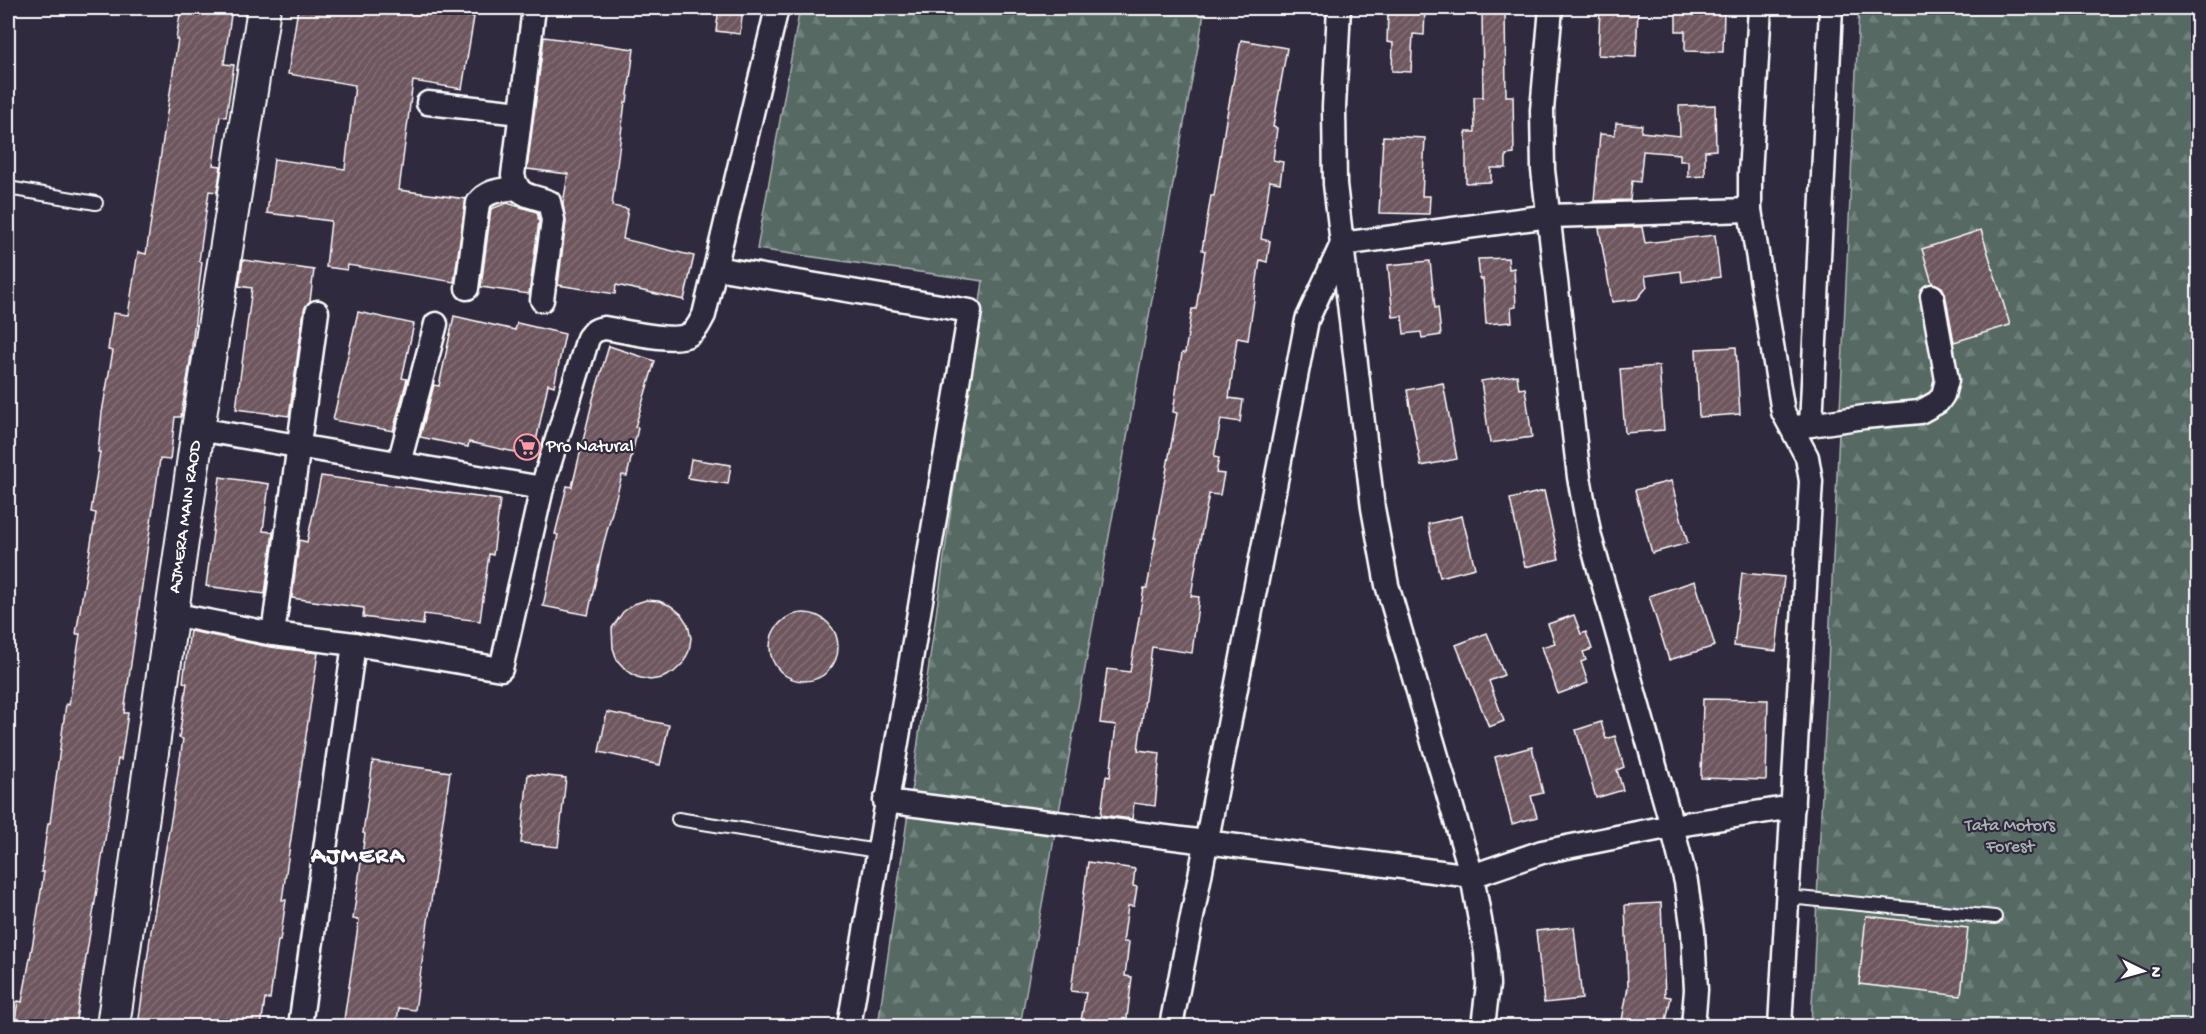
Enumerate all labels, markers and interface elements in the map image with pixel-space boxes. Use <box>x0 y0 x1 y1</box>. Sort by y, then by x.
supermarket icon: Pro Natural <box>512 432 542 462</box>
place label: Pro Natural <box>545 437 634 458</box>
street label: AJMERA MAIN RAOD <box>165 439 207 595</box>
park label: Tata Motors Forest <box>1964 816 2056 858</box>
district label: AJMERA <box>310 843 405 872</box>
north arrow <box>2113 941 2173 1001</box>
text: N <box>2144 966 2164 979</box>

